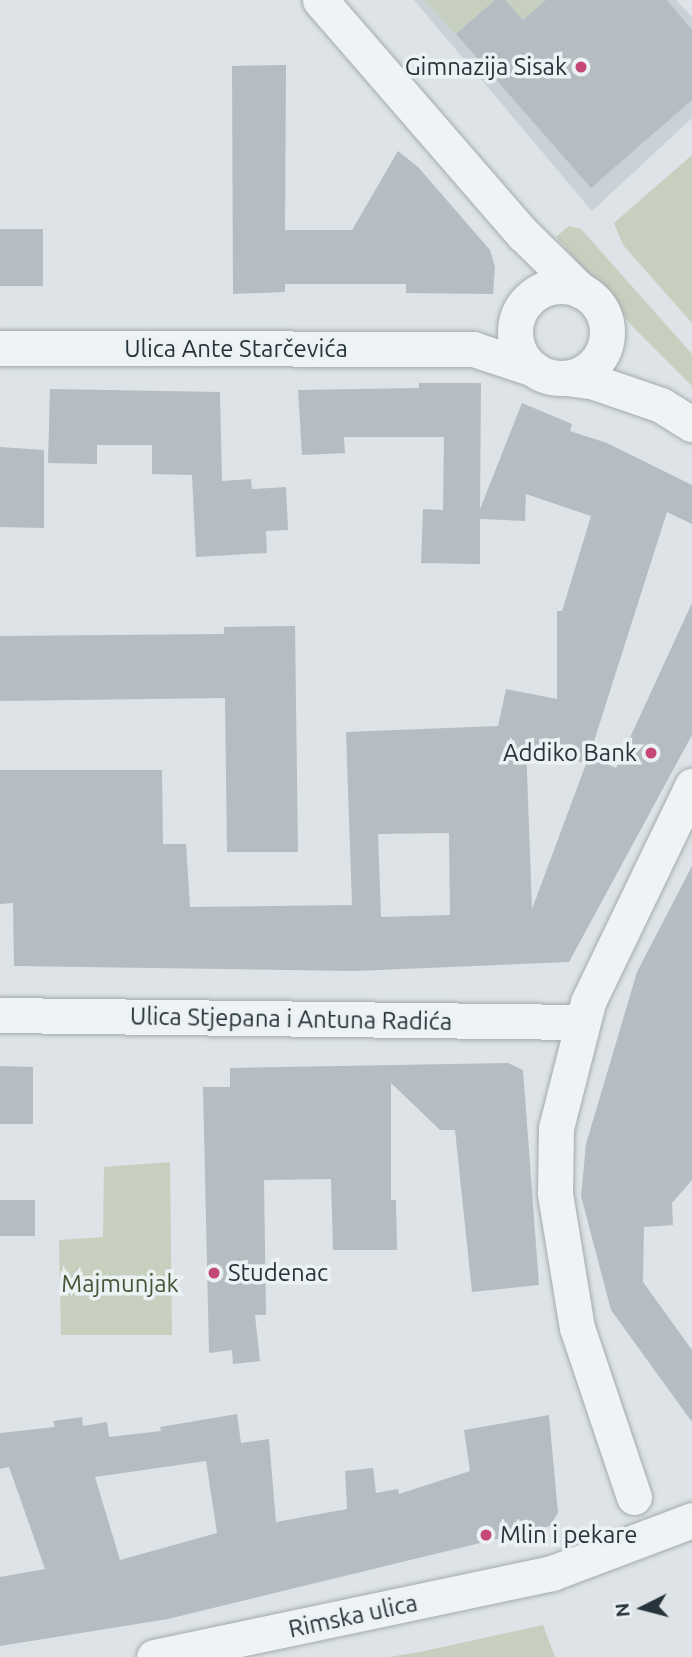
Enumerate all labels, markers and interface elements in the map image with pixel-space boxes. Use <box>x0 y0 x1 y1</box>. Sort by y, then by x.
place label: Gimnazija Sisak <box>405 53 567 81</box>
marker: Gimnazija Sisak <box>573 59 589 75</box>
street label: Ulica Ante Starčevića <box>124 335 348 363</box>
place label: Addiko Bank <box>503 739 637 767</box>
marker: Addiko Bank <box>643 745 659 761</box>
street label: Ulica Stjepana i Antuna Radića <box>130 1002 452 1036</box>
place label: Studenac <box>228 1259 328 1287</box>
marker: Studenac <box>206 1265 222 1281</box>
park label: Majmunjak <box>61 1270 179 1298</box>
place label: Mlin i pekare <box>500 1521 638 1549</box>
marker: Mlin i pekare <box>478 1527 494 1543</box>
north arrow <box>608 1573 678 1643</box>
street label: Rimska ulica <box>286 1588 420 1644</box>
text: N <box>610 1602 634 1618</box>

